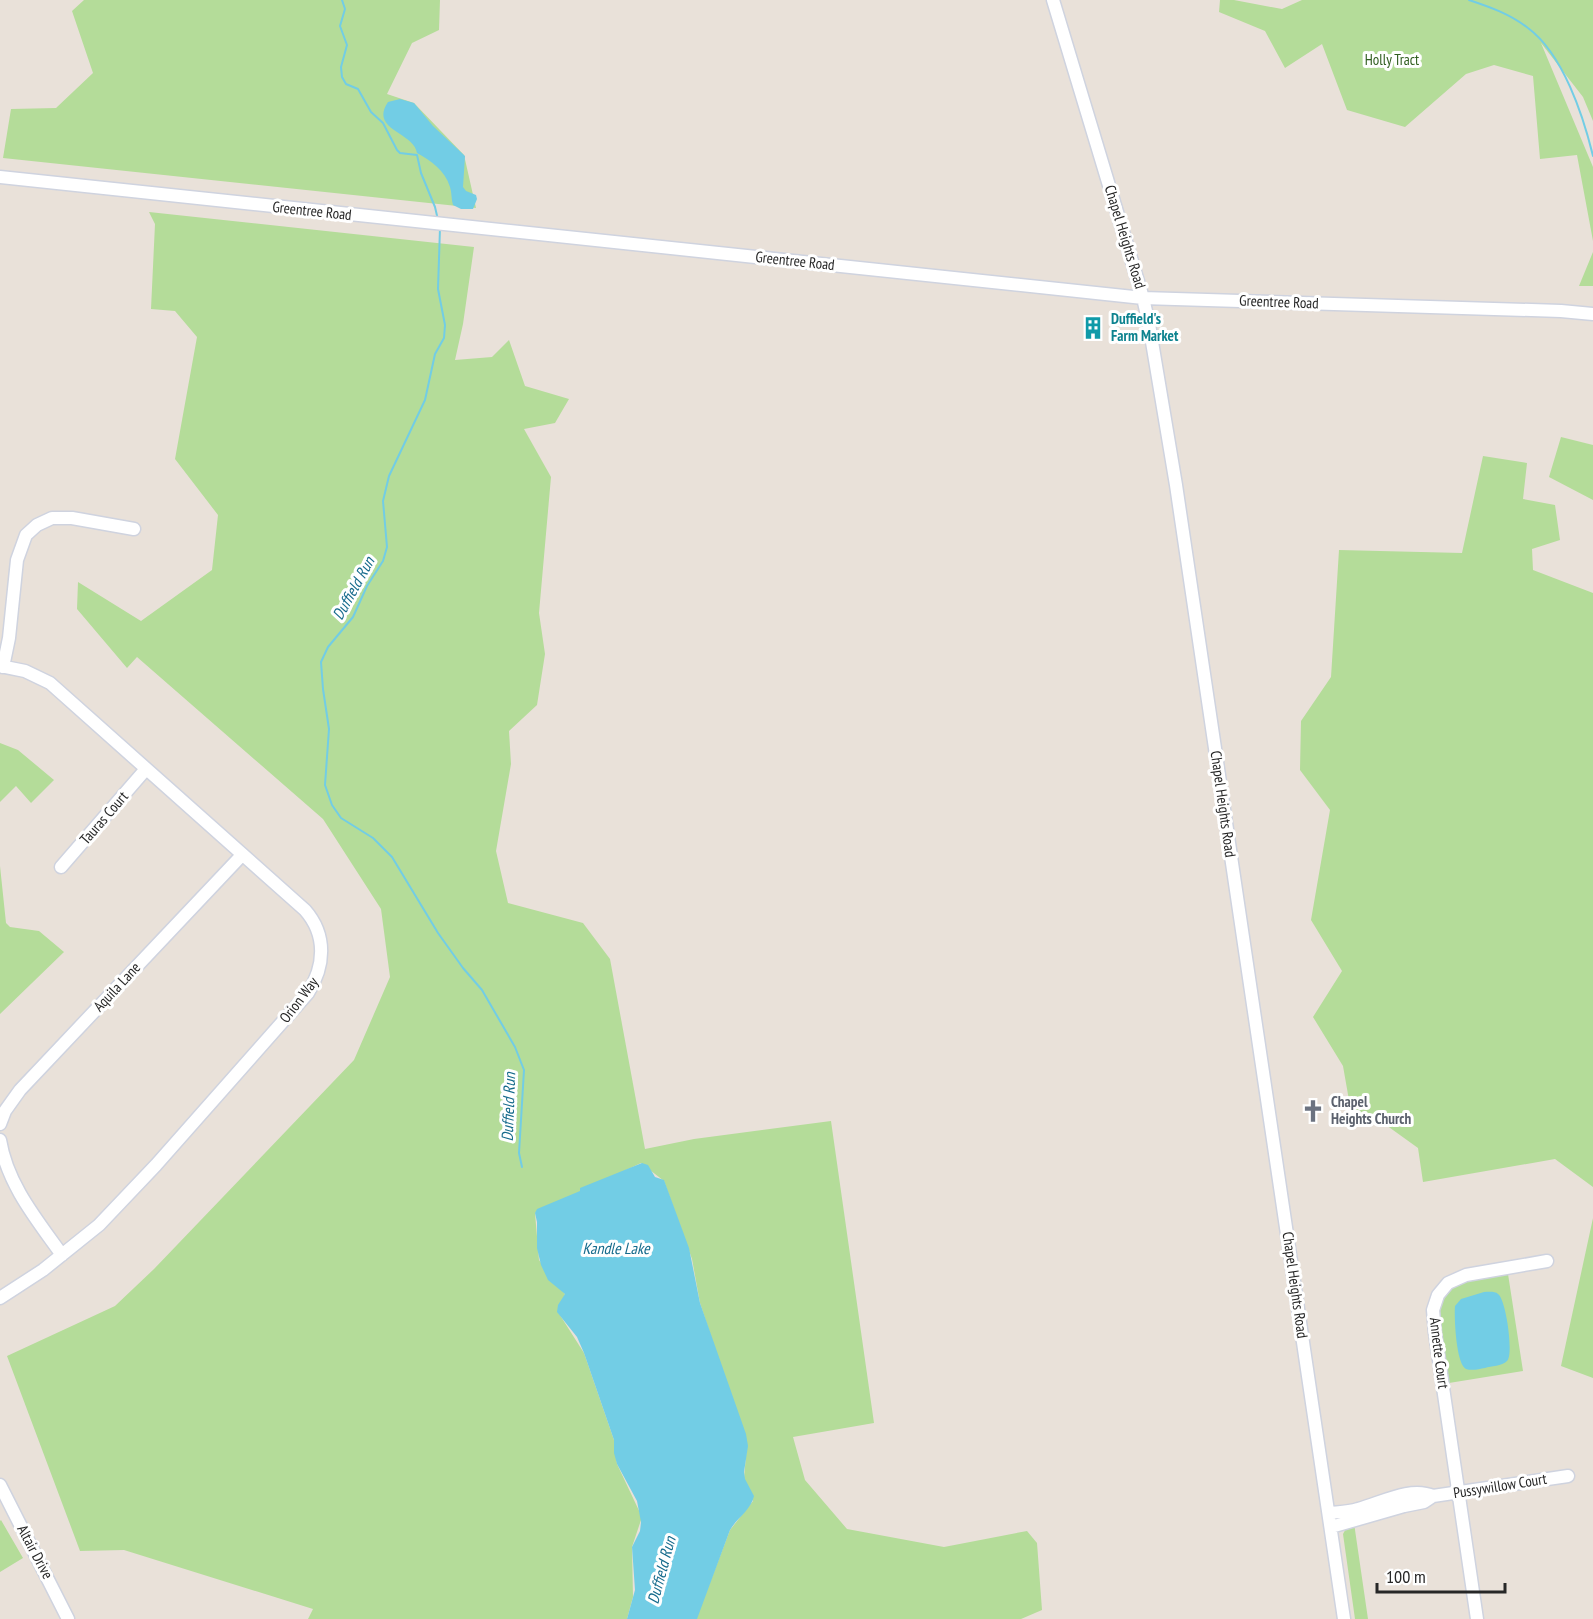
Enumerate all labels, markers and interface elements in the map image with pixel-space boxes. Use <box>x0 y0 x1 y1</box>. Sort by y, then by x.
park label: Holly Tract <box>1365 50 1419 69</box>
street label: Chapel Heights Road <box>1101 183 1150 291</box>
street label: Greentree Road <box>271 197 353 224</box>
street label: Greentree Road <box>754 247 836 274</box>
street label: Greentree Road <box>1239 291 1319 312</box>
place label: Duffield's Farm Market <box>1111 309 1179 345</box>
building icon: Duffield's Farm Market <box>1080 315 1106 341</box>
water label: Duffield Run <box>328 552 379 623</box>
street label: Chapel Heights Road <box>1207 749 1240 858</box>
street label: Tauras Court <box>75 787 132 848</box>
street label: Aquila Lane <box>89 958 144 1015</box>
street label: Orion Way <box>275 973 322 1027</box>
water label: Duffield Run <box>497 1071 519 1142</box>
place label: Chapel Heights Church <box>1331 1092 1412 1128</box>
church icon: Chapel Heights Church <box>1300 1098 1326 1124</box>
street label: Chapel Heights Road <box>1279 1230 1312 1339</box>
water label: Kandle Lake <box>582 1238 651 1258</box>
street label: Annette Court <box>1426 1316 1453 1390</box>
street label: Pussywillow Court <box>1452 1469 1548 1502</box>
street label: Altair Drive <box>13 1521 58 1582</box>
water label: Duffield Run <box>642 1533 680 1606</box>
scale bar <box>1377 1556 1504 1594</box>
text: 100 m <box>1386 1565 1426 1588</box>

